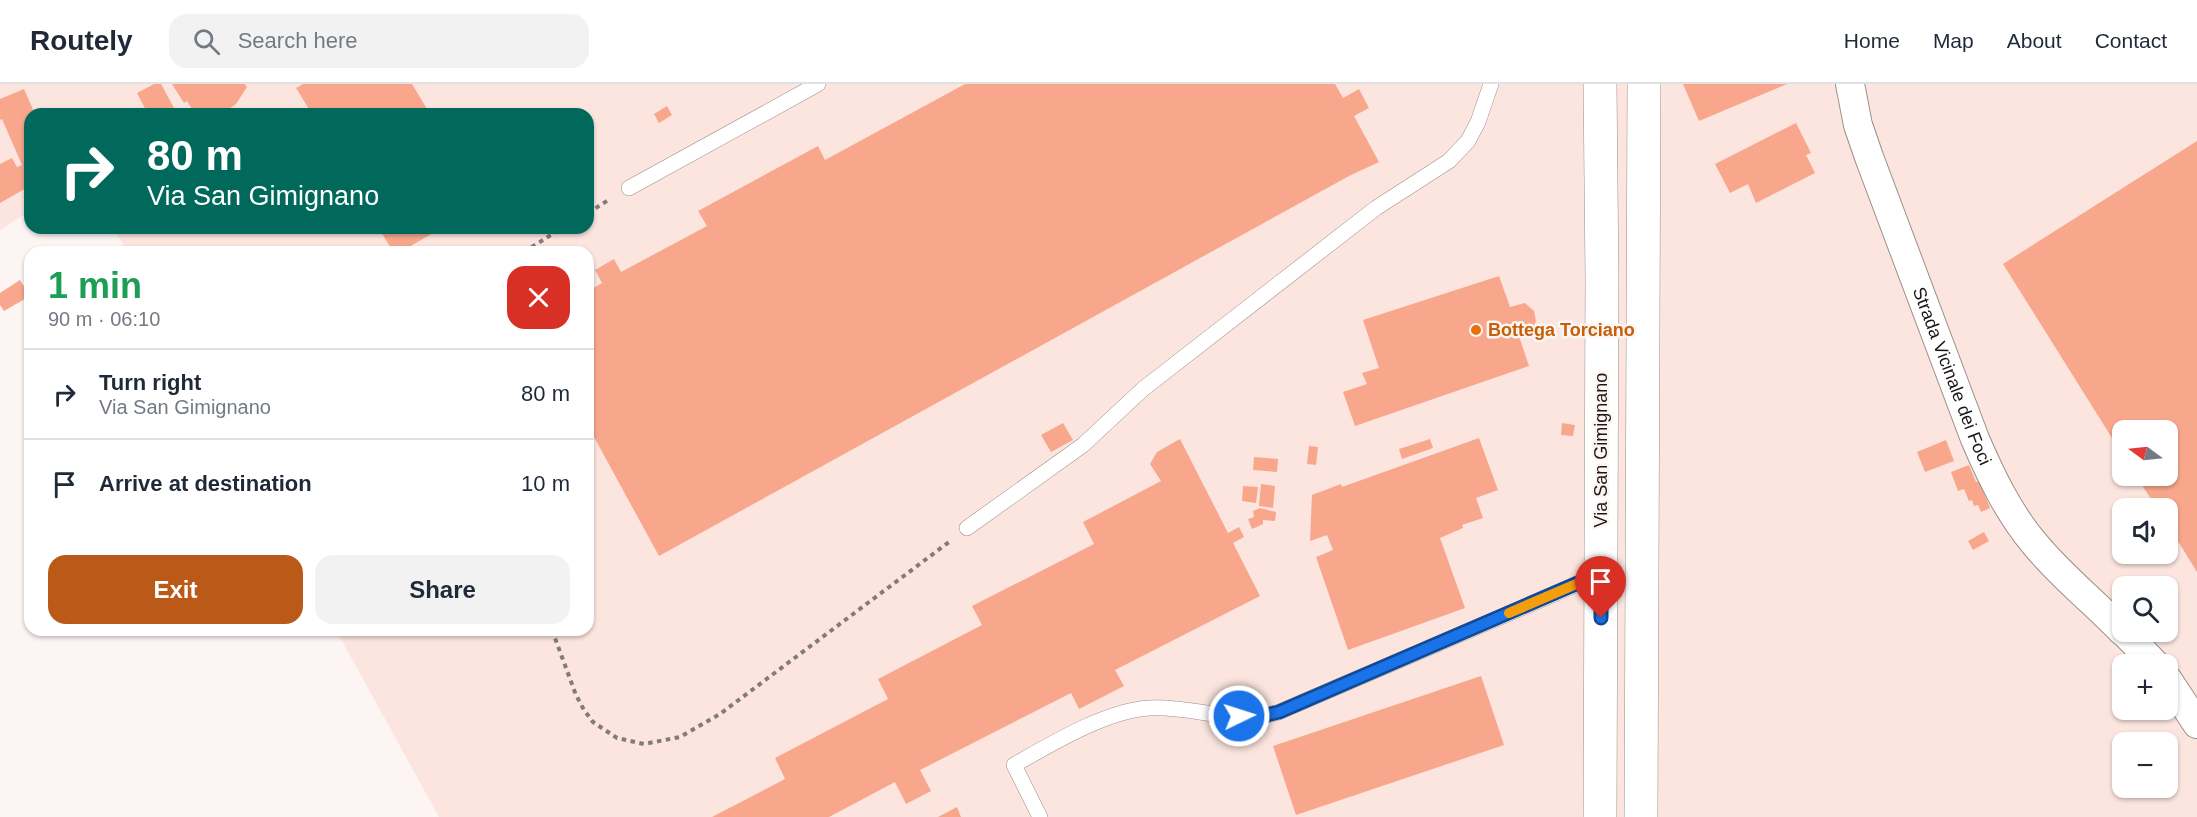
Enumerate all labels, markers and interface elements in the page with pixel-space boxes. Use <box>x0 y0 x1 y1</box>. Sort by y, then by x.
search box <box>169 14 589 68</box>
text: Routely <box>30 25 133 56</box>
icon: search <box>190 25 223 58</box>
text: Search here <box>238 28 358 53</box>
text: Home <box>1844 29 1900 52</box>
text: Map <box>1933 29 1974 52</box>
text: About <box>2007 29 2062 52</box>
text: Contact <box>2095 29 2167 52</box>
icon: right <box>48 132 126 210</box>
text: 80 m <box>147 132 243 179</box>
text: Via San Gimignano <box>147 181 379 211</box>
text: 1 min <box>48 265 142 306</box>
button: close <box>507 266 570 329</box>
street label: Strada Vicinale dei Foci <box>1909 284 1995 468</box>
text: 90 m · 06:10 <box>48 308 160 330</box>
place label: Bottega Torciano <box>1488 320 1635 340</box>
marker: Bottega Torciano <box>1469 323 1483 337</box>
text: Turn right <box>99 370 201 395</box>
street label: Via San Gimignano <box>1591 373 1611 527</box>
icon: right <box>48 378 81 411</box>
text: 80 m <box>521 381 570 406</box>
text: Via San Gimignano <box>99 396 271 418</box>
north arrow <box>2112 420 2178 486</box>
map controls <box>2112 420 2178 798</box>
icon: arrive <box>48 468 81 501</box>
text: Arrive at destination <box>99 471 312 496</box>
text: 10 m <box>521 471 570 496</box>
button: sound <box>2112 498 2178 564</box>
button: Exit <box>48 555 303 624</box>
button: Share <box>315 555 570 624</box>
pin <box>1575 556 1626 618</box>
icon: arrive <box>1584 565 1617 598</box>
button: search <box>2112 576 2178 642</box>
button: + <box>2112 654 2178 720</box>
position arrow <box>1207 684 1271 748</box>
button: − <box>2112 732 2178 798</box>

